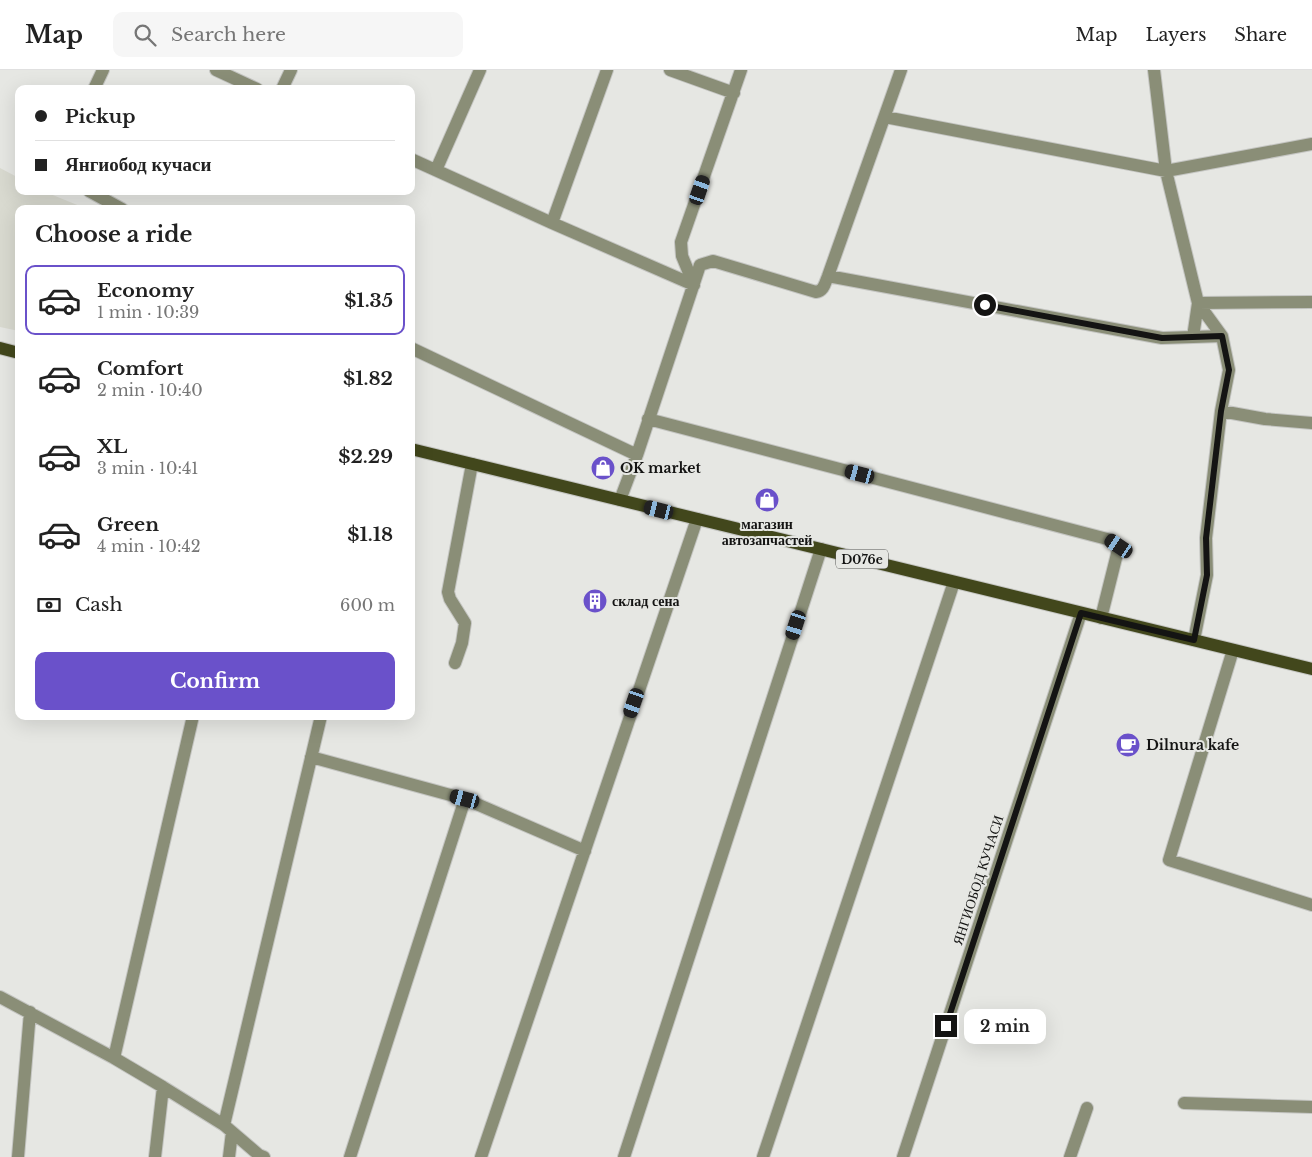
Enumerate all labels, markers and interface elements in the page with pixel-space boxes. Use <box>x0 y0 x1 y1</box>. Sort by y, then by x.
search box <box>113 12 463 57</box>
text: Map <box>25 20 83 49</box>
icon: search <box>131 21 159 49</box>
text: Search here <box>171 23 286 46</box>
text: Map <box>1076 24 1117 46</box>
text: Layers <box>1145 24 1206 46</box>
text: Share <box>1234 24 1287 46</box>
text: Pickup <box>65 105 136 128</box>
text: Янгиобод кучаси <box>65 153 211 176</box>
car <box>688 173 711 207</box>
text: Choose a ride <box>35 221 192 248</box>
icon: car <box>37 278 82 323</box>
text: Economy <box>97 279 194 302</box>
text: $1.35 <box>344 289 393 312</box>
route start <box>974 294 996 316</box>
text: 1 min · 10:39 <box>97 302 199 322</box>
icon: car <box>37 356 82 401</box>
text: Comfort <box>97 357 184 380</box>
text: $1.82 <box>343 367 393 390</box>
text: 2 min · 10:40 <box>97 380 203 400</box>
icon: car <box>37 434 82 479</box>
text: XL <box>97 435 127 458</box>
text: $2.29 <box>338 445 393 468</box>
shop icon: OK market <box>590 455 616 481</box>
text: 3 min · 10:41 <box>97 458 198 478</box>
place label: OK market <box>620 459 702 477</box>
car <box>843 463 876 485</box>
shop icon: магазин автозапчастей <box>754 487 780 513</box>
car <box>642 499 675 521</box>
icon: car <box>37 512 82 557</box>
text: Green <box>97 513 159 536</box>
place label: магазин автозапчастей <box>722 515 812 549</box>
text: $1.18 <box>347 523 393 546</box>
car <box>1102 531 1135 561</box>
text: 4 min · 10:42 <box>97 536 201 556</box>
road number: D076e <box>836 549 888 568</box>
building icon: склад сена <box>582 588 608 614</box>
icon: cash <box>35 591 63 619</box>
place label: склад сена <box>612 592 680 610</box>
text: Cash <box>75 593 122 616</box>
text: 600 m <box>340 595 395 615</box>
car <box>784 608 807 642</box>
button: Confirm <box>35 652 395 710</box>
car <box>622 686 645 720</box>
cafe icon: Dilnura kafe <box>1115 732 1141 758</box>
place label: Dilnura kafe <box>1146 736 1239 754</box>
car <box>448 788 481 810</box>
street label: ЯНГИОБОД КУЧАСИ <box>948 813 1008 947</box>
callout: 2 min <box>964 1008 1046 1044</box>
route end <box>935 1015 957 1037</box>
text: 2 min <box>980 1016 1030 1036</box>

